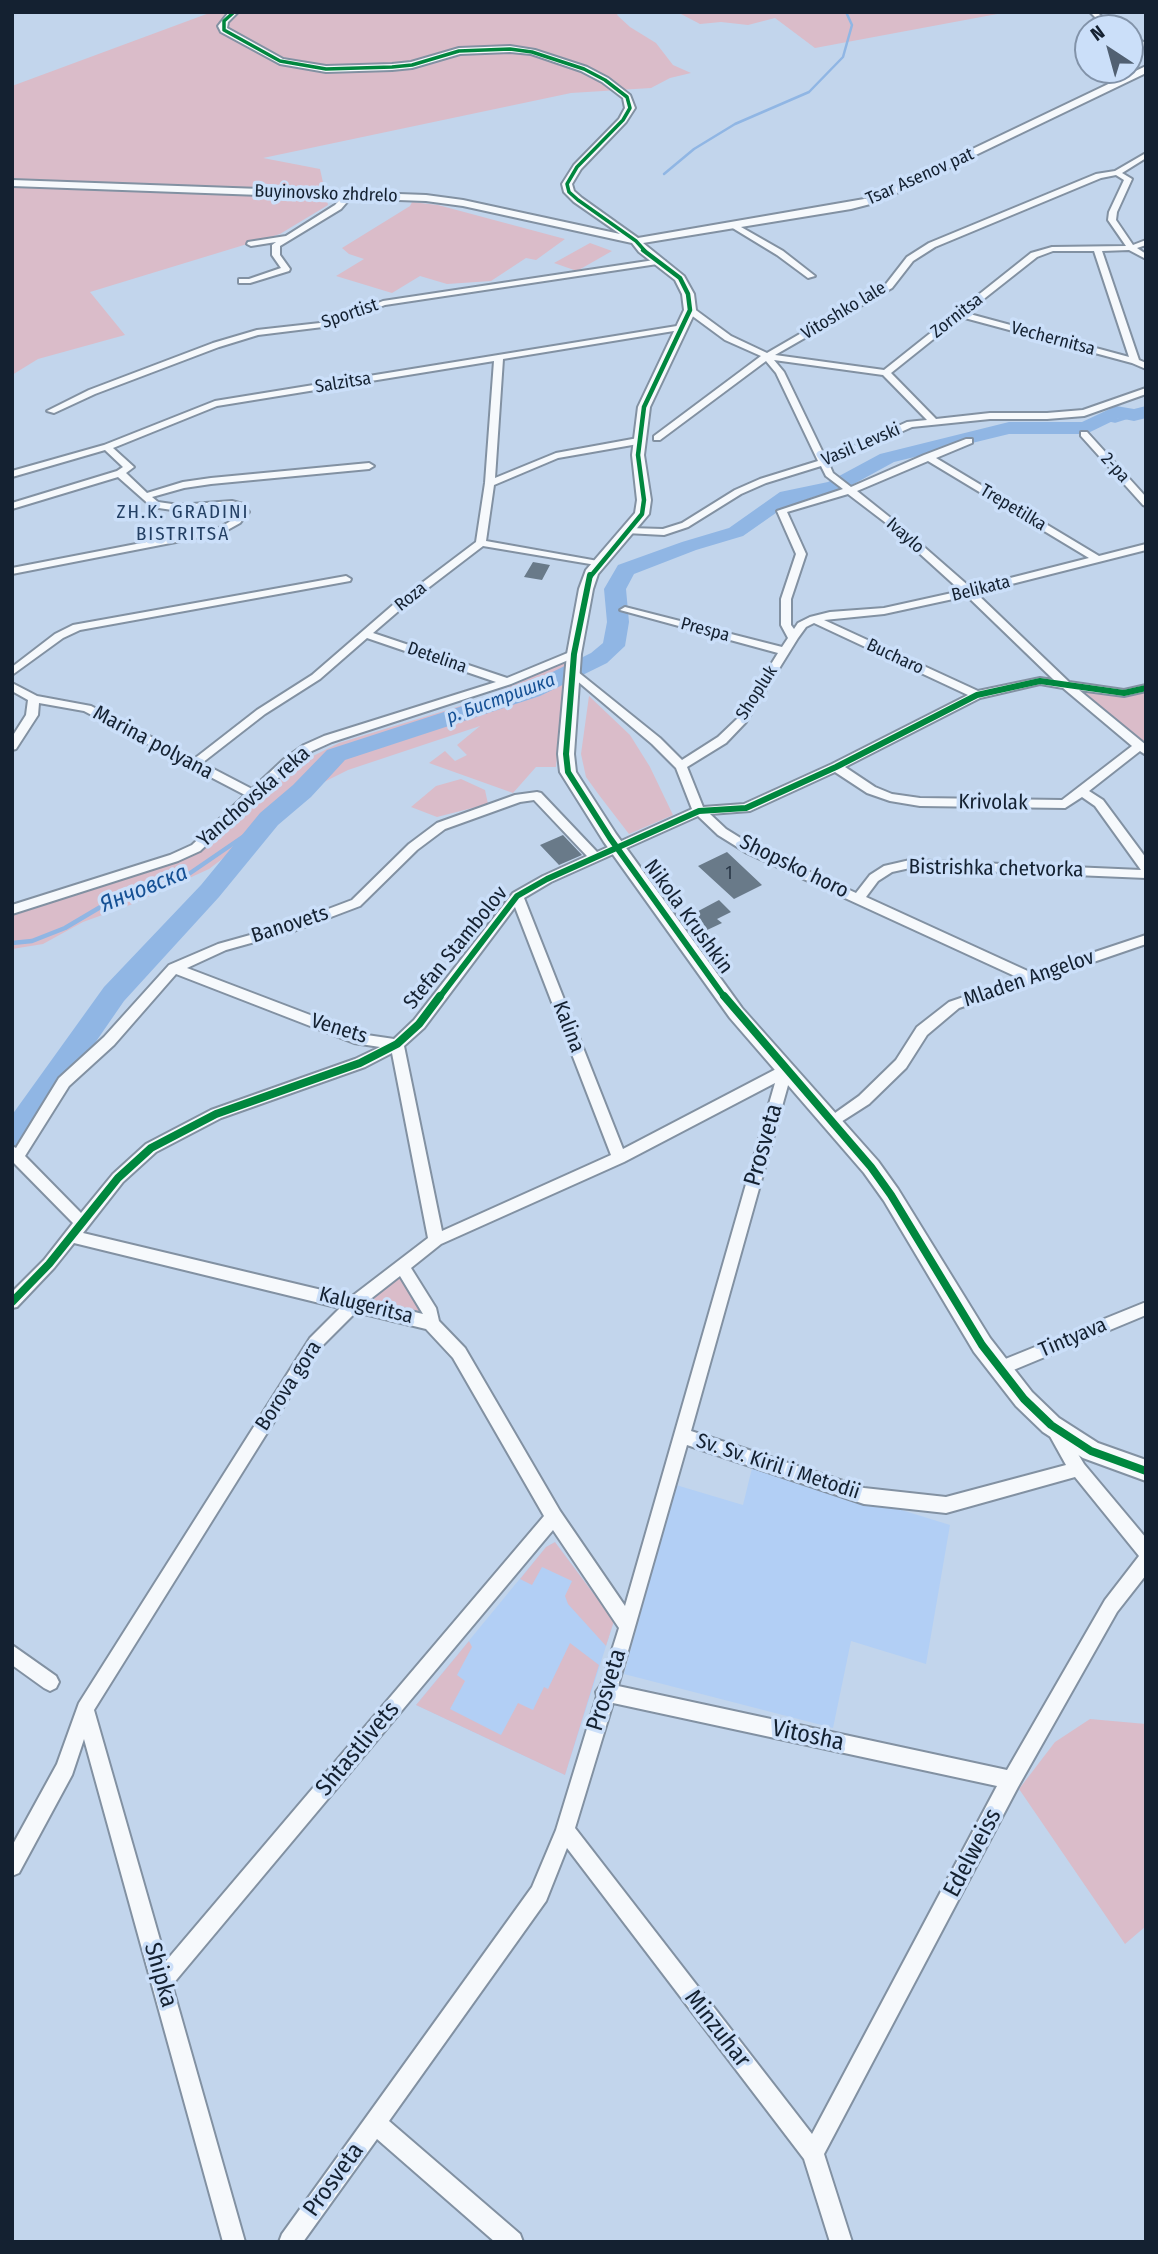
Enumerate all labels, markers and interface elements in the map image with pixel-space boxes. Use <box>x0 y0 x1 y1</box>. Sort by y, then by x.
north arrow <box>1074 14 1144 84</box>
text: N <box>1086 21 1109 46</box>
street label: Tsar Asenov pat <box>863 144 977 210</box>
street label: Buyinovsko zhdrelo <box>254 181 398 207</box>
street label: Vitoshko lale <box>798 277 890 345</box>
street label: Zornitsa <box>927 289 987 343</box>
street label: Sportist <box>319 294 381 334</box>
street label: Vechernitsa <box>1009 317 1097 361</box>
street label: Salzitsa <box>313 368 373 398</box>
street label: Vasil Levski <box>818 419 904 471</box>
street label: 2-ра <box>1096 449 1134 487</box>
street label: Trepetilka <box>976 480 1050 536</box>
district label: ZH.K. GRADINI BISTRITSA <box>118 502 248 546</box>
street label: Ivaylo <box>882 514 928 558</box>
street label: Belikata <box>949 571 1013 607</box>
street label: Roza <box>391 578 431 616</box>
street label: Prespa <box>678 613 732 647</box>
street label: Bucharo <box>863 634 927 680</box>
street label: Detelina <box>404 638 470 678</box>
street label: Shopluk <box>732 662 782 724</box>
water label: р. Бистришка <box>444 669 558 729</box>
street label: Marina polyana <box>89 701 217 785</box>
street label: Yanchovska reka <box>193 741 315 853</box>
street label: Krivolak <box>958 790 1028 816</box>
street label: Shopsko horo <box>735 830 853 904</box>
street label: Nikola Krushkin <box>638 855 738 979</box>
street label: Bistrishka chetvorka <box>908 855 1084 883</box>
water label: Янчовска <box>96 859 192 919</box>
house number: 1 <box>725 863 733 885</box>
street label: Stefan Stambolov <box>399 881 513 1015</box>
street label: Banovets <box>248 901 332 949</box>
street label: Mladen Angelov <box>961 945 1097 1013</box>
street label: Kalina <box>547 998 589 1056</box>
street label: Venets <box>308 1008 370 1050</box>
street label: Prosveta <box>739 1101 789 1189</box>
street label: Kalugeritsa <box>316 1282 416 1330</box>
street label: Tintyava <box>1035 1312 1111 1364</box>
street label: Borova gora <box>251 1336 327 1436</box>
street label: Sv. Sv. Kiril i Metodii <box>693 1429 863 1505</box>
street label: Prosveta <box>581 1646 633 1734</box>
street label: Shtastlivets <box>310 1696 406 1802</box>
street label: Vitosha <box>769 1714 847 1758</box>
street label: Edelweiss <box>938 1804 1008 1902</box>
street label: Shipka <box>137 1939 183 2011</box>
street label: Minzuhar <box>678 1985 756 2073</box>
street label: Prosveta <box>298 2137 370 2223</box>

